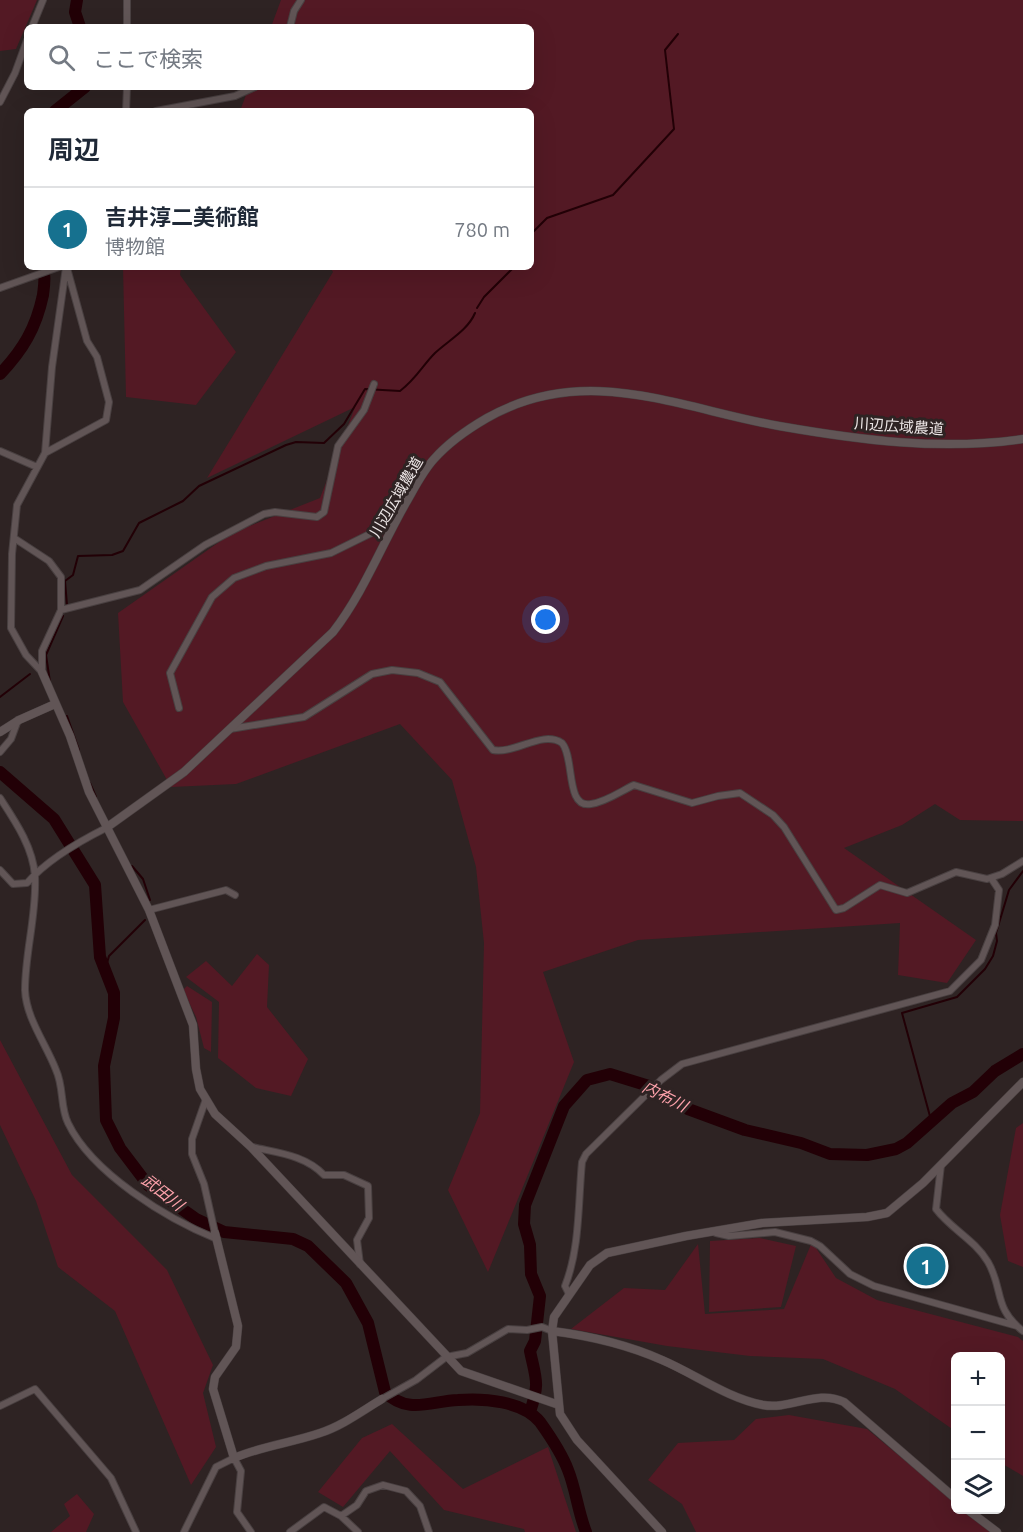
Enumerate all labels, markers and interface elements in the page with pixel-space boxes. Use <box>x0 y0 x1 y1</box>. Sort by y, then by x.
search box <box>24 24 534 90</box>
icon: search <box>45 41 78 74</box>
text: ここで検索 <box>93 46 203 71</box>
text: 周辺 <box>48 135 100 164</box>
text: 吉井淳二美術館 <box>105 204 259 229</box>
text: 1 <box>62 218 73 241</box>
text: 780 m <box>454 218 510 241</box>
text: 博物館 <box>105 235 165 258</box>
street label: 川辺広域農道 <box>854 414 944 438</box>
street label: 川辺広域農道 <box>366 454 426 540</box>
your location <box>531 605 560 634</box>
water label: 内布川 <box>640 1077 692 1116</box>
water label: 武田川 <box>139 1170 189 1215</box>
pin: 1 <box>906 1244 946 1288</box>
map controls <box>951 1352 1005 1514</box>
button: + <box>951 1352 1005 1406</box>
button: − <box>951 1406 1005 1460</box>
button: layers <box>951 1460 1005 1514</box>

